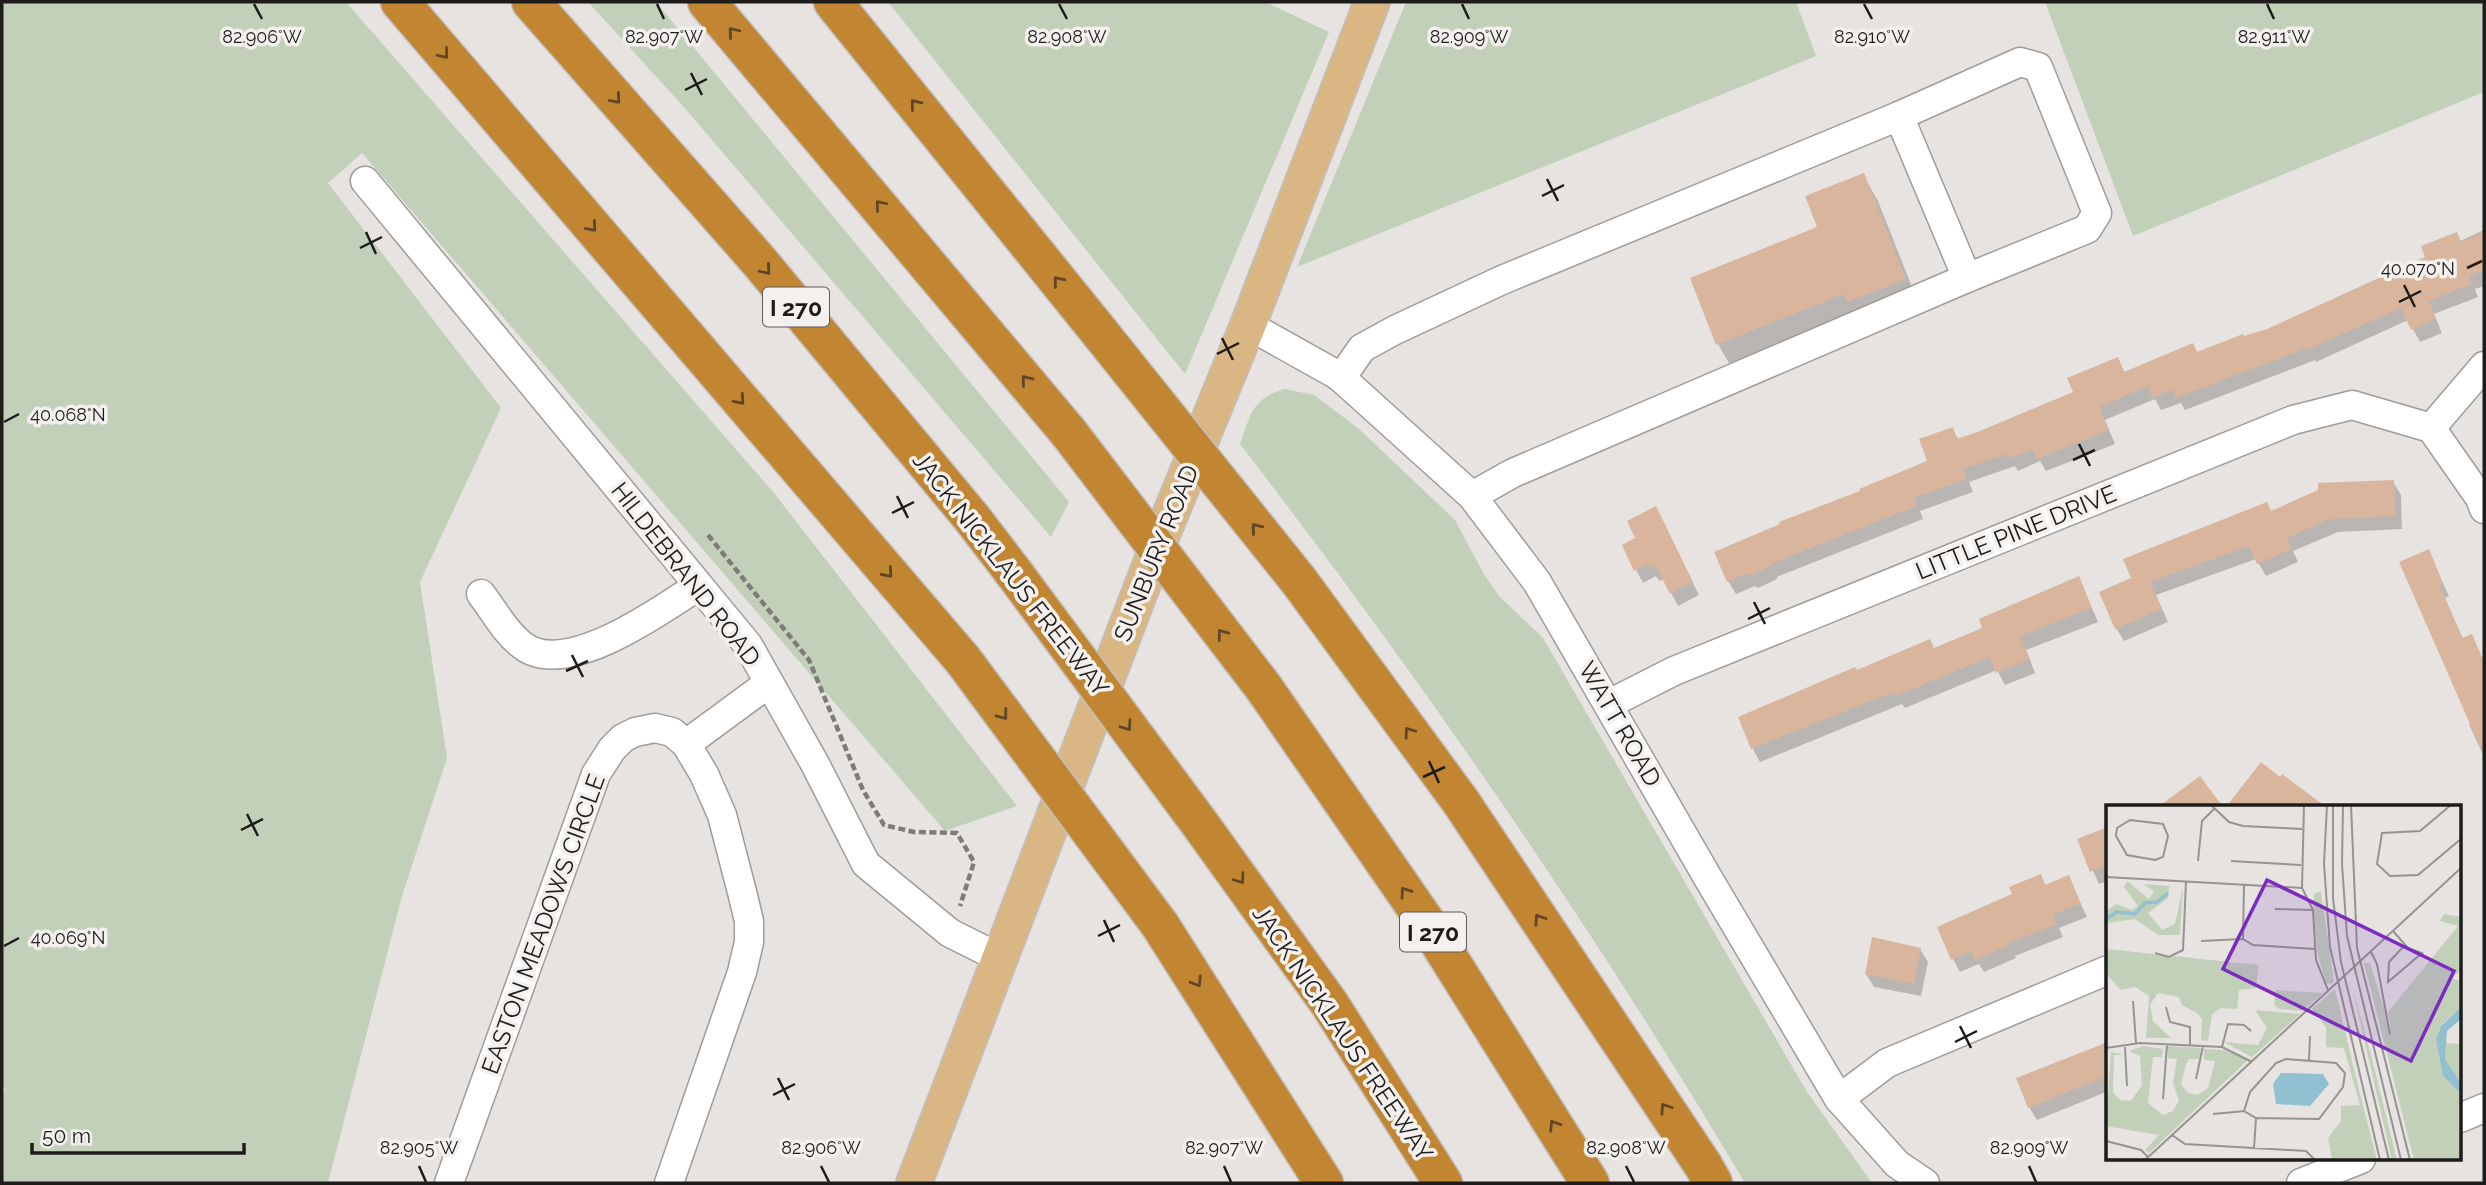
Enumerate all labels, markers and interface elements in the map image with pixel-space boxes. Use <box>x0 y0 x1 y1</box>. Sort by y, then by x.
text: 82.906°W <box>222 26 302 47</box>
text: 82.907°W <box>625 26 703 47</box>
text: 82.908°W <box>1027 26 1107 47</box>
text: 82.909°W <box>1430 26 1508 47</box>
text: 82.910°W <box>1834 26 1910 47</box>
text: 82.911°W <box>2238 26 2310 47</box>
one-way arrow <box>729 27 741 40</box>
one-way arrow <box>436 45 448 58</box>
one-way arrow <box>607 91 620 104</box>
one-way arrow <box>911 100 924 112</box>
one-way arrow <box>876 201 888 214</box>
one-way arrow <box>584 218 596 231</box>
text: 40.070°N <box>2381 258 2455 279</box>
one-way arrow <box>757 262 770 274</box>
one-way arrow <box>1054 276 1067 288</box>
road number: I 270 <box>763 288 829 326</box>
one-way arrow <box>1021 375 1034 387</box>
one-way arrow <box>732 391 744 404</box>
text: 40.068°N <box>30 404 106 425</box>
street label: JACK NICKLAUS FREEWAY <box>907 446 1116 702</box>
street label: SUNBURY ROAD <box>1107 461 1205 645</box>
street label: HILDEBRAND ROAD <box>605 476 767 672</box>
street label: LITTLE PINE DRIVE <box>1911 479 2121 585</box>
one-way arrow <box>1252 523 1264 536</box>
one-way arrow <box>880 564 892 577</box>
one-way arrow <box>1218 629 1231 642</box>
street label: WATT ROAD <box>1573 656 1667 792</box>
one-way arrow <box>995 707 1008 720</box>
one-way arrow <box>1119 718 1131 731</box>
one-way arrow <box>1405 727 1418 740</box>
street label: EASTON MEADOWS CIRCLE <box>475 770 611 1078</box>
inset map <box>2106 805 2462 1160</box>
one-way arrow <box>1231 871 1244 884</box>
one-way arrow <box>1400 887 1413 900</box>
street label: JACK NICKLAUS FREEWAY <box>1247 900 1440 1167</box>
road number: I 270 <box>1400 912 1466 951</box>
one-way arrow <box>1535 914 1547 927</box>
text: 40.069°N <box>31 927 105 948</box>
one-way arrow <box>1188 975 1201 988</box>
one-way arrow <box>1661 1103 1674 1116</box>
scale bar <box>32 1112 243 1156</box>
one-way arrow <box>1550 1120 1563 1133</box>
text: 50 m <box>42 1123 91 1148</box>
text: 82.905°W <box>380 1137 458 1158</box>
text: 82.906°W <box>781 1137 861 1158</box>
text: 82.907°W <box>1185 1137 1263 1158</box>
text: 82.908°W <box>1586 1137 1666 1158</box>
text: 82.909°W <box>1990 1137 2068 1158</box>

